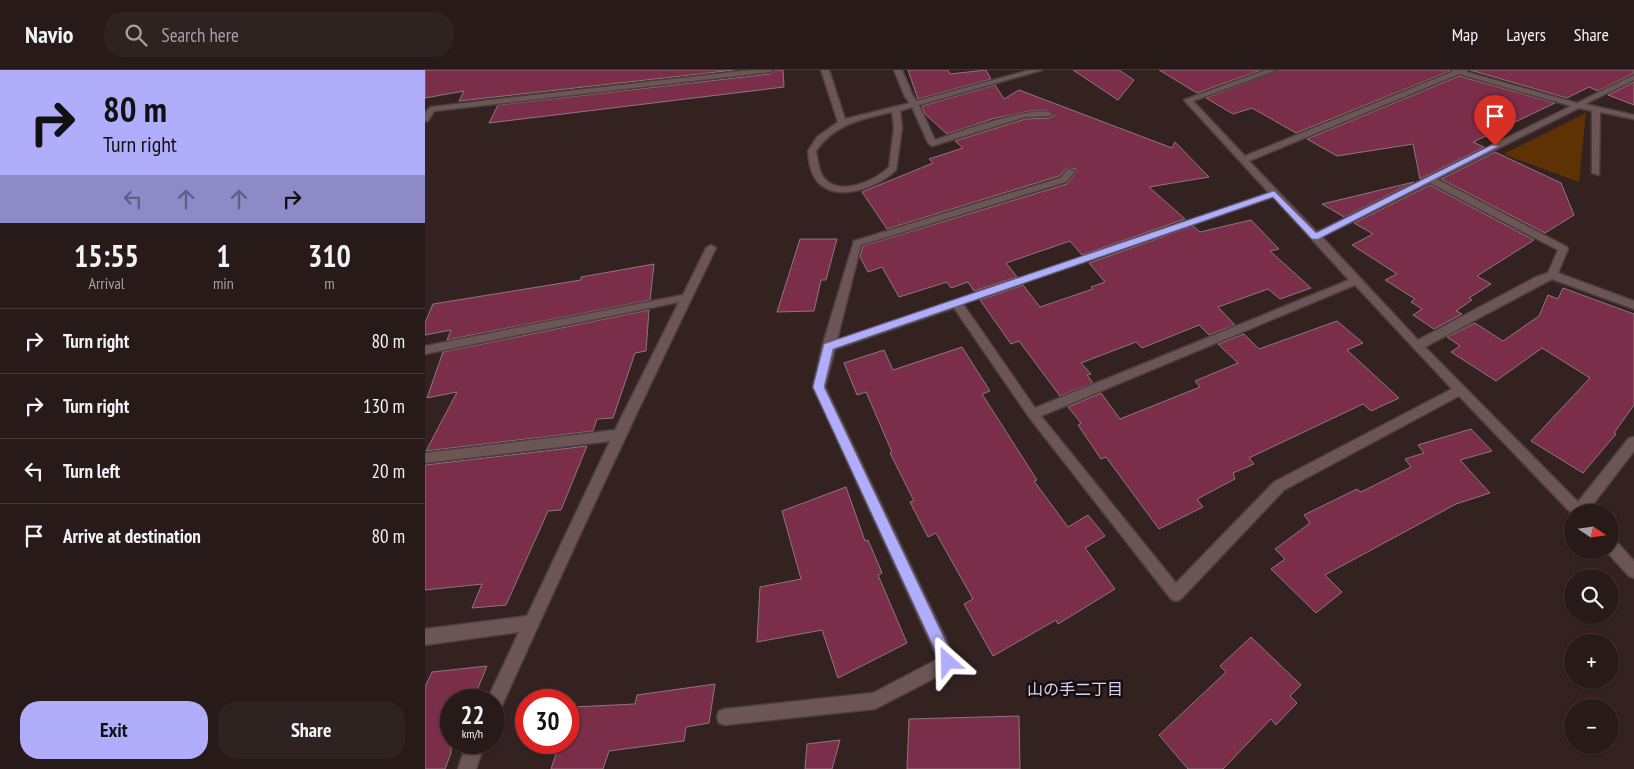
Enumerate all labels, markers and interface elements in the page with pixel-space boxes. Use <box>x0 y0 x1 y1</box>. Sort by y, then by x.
search box <box>104 12 454 57</box>
text: Navio <box>25 19 74 50</box>
icon: search <box>122 21 150 49</box>
text: Search here <box>162 23 239 47</box>
text: Map <box>1452 23 1478 46</box>
text: Layers <box>1506 23 1546 46</box>
text: Share <box>1574 23 1609 46</box>
text: 80 m <box>103 86 167 132</box>
icon: right <box>20 90 85 155</box>
pin <box>1474 95 1516 146</box>
icon: arrive <box>1481 102 1509 130</box>
text: Turn right <box>103 130 177 158</box>
icon: left <box>119 185 147 213</box>
icon: ahead <box>172 185 200 213</box>
icon: ahead <box>225 185 253 213</box>
icon: right <box>278 185 306 213</box>
text: 15:55 <box>74 236 139 275</box>
text: 1 <box>216 236 231 275</box>
text: 310 <box>308 236 351 275</box>
text: Arrival <box>88 273 125 293</box>
text: min <box>213 273 234 293</box>
text: m <box>324 273 335 293</box>
icon: right <box>20 327 48 355</box>
text: Turn right <box>63 329 129 353</box>
text: 80 m <box>372 329 405 353</box>
icon: right <box>20 392 48 420</box>
text: Turn right <box>63 394 129 418</box>
text: 130 m <box>363 394 405 418</box>
icon: left <box>20 457 48 485</box>
text: Turn left <box>63 459 120 483</box>
text: 20 m <box>372 459 405 483</box>
north arrow <box>1564 504 1619 559</box>
map controls <box>1564 504 1619 754</box>
icon: arrive <box>20 522 48 550</box>
text: Arrive at destination <box>63 524 201 548</box>
text: 80 m <box>372 524 405 548</box>
button: search <box>1564 569 1619 624</box>
button: + <box>1564 634 1619 689</box>
position arrow <box>921 635 973 687</box>
district label: 山の手二丁目 <box>1027 679 1123 699</box>
speed limit sign: 30 <box>515 689 580 754</box>
text: 22 <box>461 699 484 731</box>
button: − <box>1564 699 1619 754</box>
button: Exit <box>20 701 208 759</box>
button: Share <box>218 701 405 759</box>
text: km/h <box>462 726 483 741</box>

